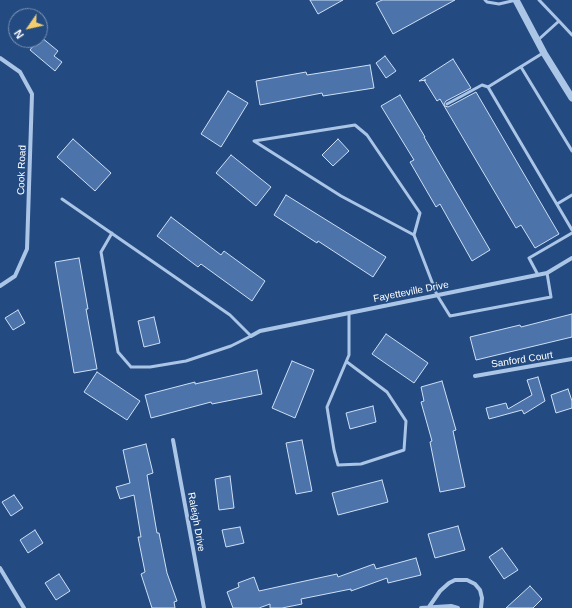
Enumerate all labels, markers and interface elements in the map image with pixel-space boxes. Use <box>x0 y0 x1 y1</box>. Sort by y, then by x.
north arrow <box>8 8 48 48</box>
text: N <box>12 28 26 41</box>
street label: Cook Road <box>15 145 29 195</box>
street label: Fayetteville Drive <box>372 279 450 305</box>
street label: Sanford Court <box>490 349 554 371</box>
street label: Raleigh Drive <box>185 491 207 553</box>

